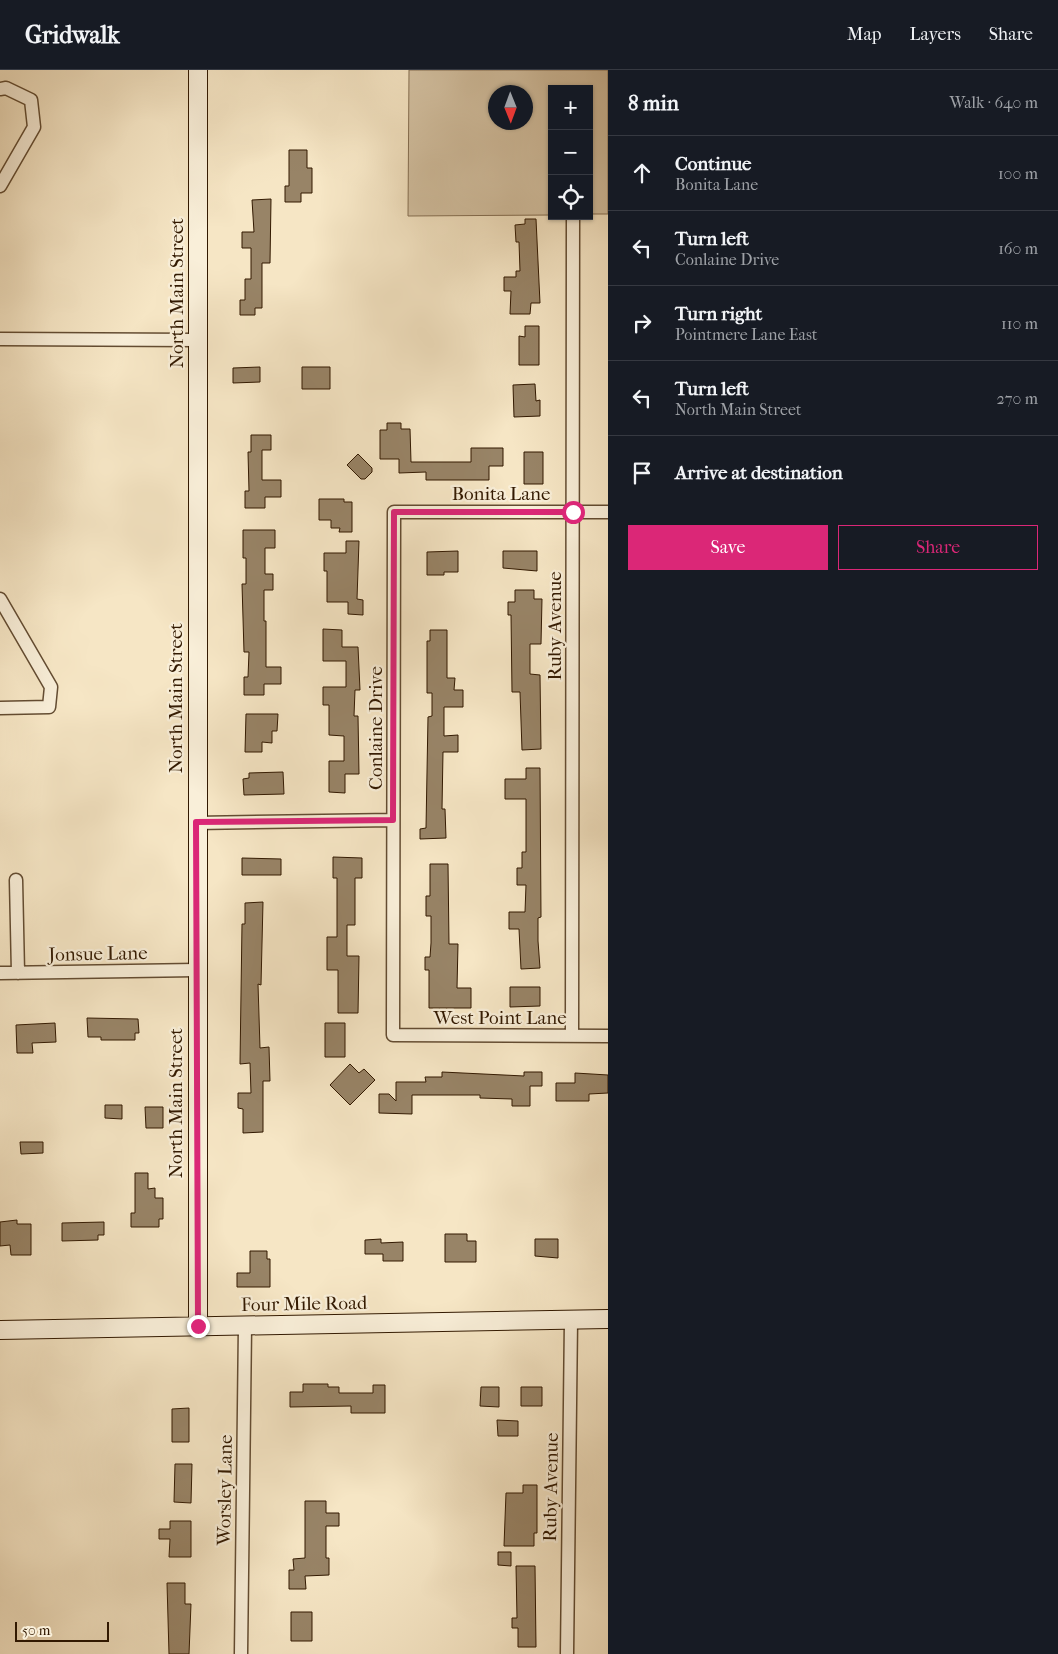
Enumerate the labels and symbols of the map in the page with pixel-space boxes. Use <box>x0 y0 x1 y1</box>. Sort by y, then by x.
north arrow <box>488 85 533 130</box>
street label: North Main Street <box>166 218 188 368</box>
street label: Bonita Lane <box>452 483 550 505</box>
route start <box>562 501 585 524</box>
street label: Ruby Avenue <box>544 571 566 681</box>
street label: North Main Street <box>165 623 187 773</box>
street label: Conlaine Drive <box>365 666 387 790</box>
street label: Jonsue Lane <box>46 942 148 966</box>
street label: West Point Lane <box>432 1007 567 1029</box>
street label: North Main Street <box>165 1028 187 1178</box>
street label: Four Mile Road <box>241 1292 368 1316</box>
route end <box>187 1315 210 1338</box>
street label: Ruby Avenue <box>539 1432 563 1542</box>
street label: Worsley Lane <box>213 1434 237 1547</box>
scale bar <box>15 1619 109 1642</box>

